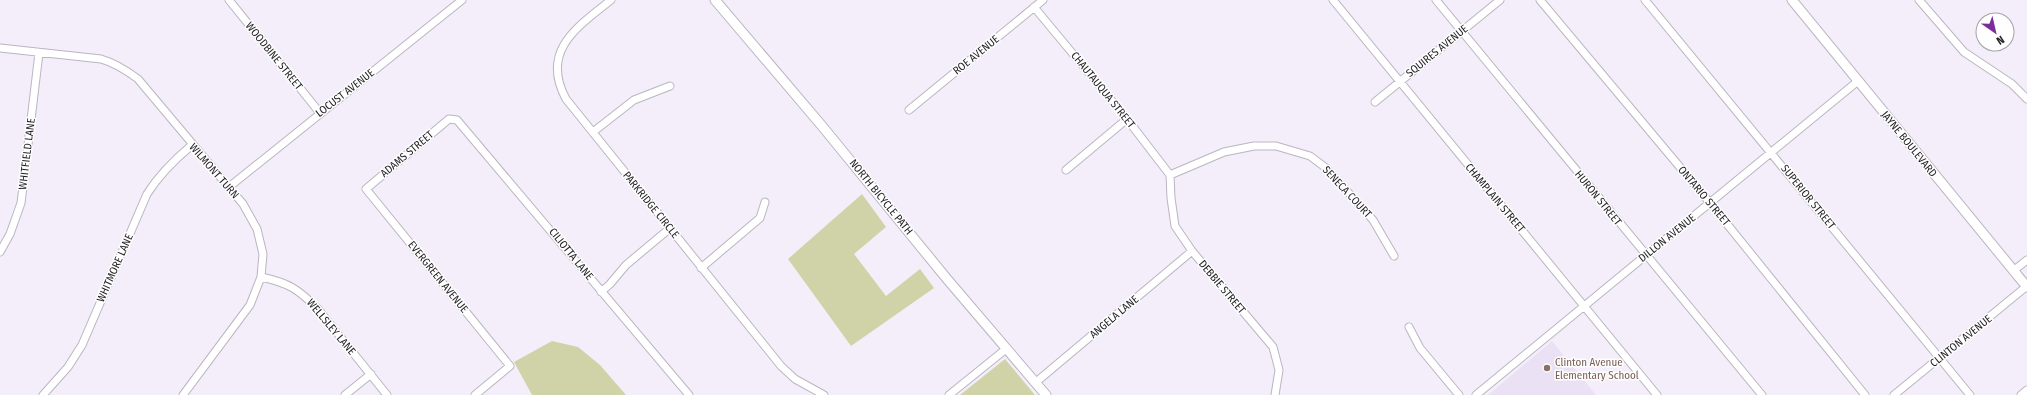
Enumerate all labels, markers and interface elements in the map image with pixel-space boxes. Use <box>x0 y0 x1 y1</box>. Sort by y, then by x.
north arrow <box>1975 12 2015 52</box>
street label: WOODBINE STREET <box>243 19 306 93</box>
street label: SQUIRES AVENUE <box>1404 22 1470 80</box>
street label: ROE AVENUE <box>950 33 1002 77</box>
text: N <box>1994 33 2007 47</box>
street label: CHAUTAUQUA STREET <box>1068 49 1138 131</box>
street label: LOCUST AVENUE <box>313 66 377 120</box>
street label: JAYNE BOULEVARD <box>1878 108 1940 180</box>
street label: WHITFIELD LANE <box>16 117 38 191</box>
street label: ADAMS STREET <box>378 127 437 180</box>
street label: WILMONT TURN <box>186 141 242 201</box>
street label: NORTH BICYCLE PATH <box>847 157 915 237</box>
street label: CHAMPLAIN STREET <box>1462 161 1528 236</box>
street label: SUPERIOR STREET <box>1778 162 1838 232</box>
street label: SENECA COURT <box>1320 163 1375 221</box>
street label: ONTARIO STREET <box>1675 163 1733 229</box>
street label: HURON STREET <box>1572 168 1625 229</box>
street label: PARKRIDGE CIRCLE <box>620 169 682 241</box>
street label: DILLON AVENUE <box>1636 211 1698 265</box>
street label: CILIOTTA LANE <box>546 225 596 283</box>
street label: WHITMORE LANE <box>94 232 136 304</box>
street label: EVERGREEN AVENUE <box>405 239 471 315</box>
street label: DEBBIE STREET <box>1196 258 1249 317</box>
street label: ANGELA LANE <box>1087 293 1141 341</box>
street label: WELLSLEY LANE <box>304 296 358 358</box>
street label: CLINTON AVENUE <box>1928 312 1994 370</box>
place label: Clinton Avenue Elementary School <box>1555 356 1639 382</box>
marker: Clinton Avenue Elementary School <box>1542 363 1552 373</box>

